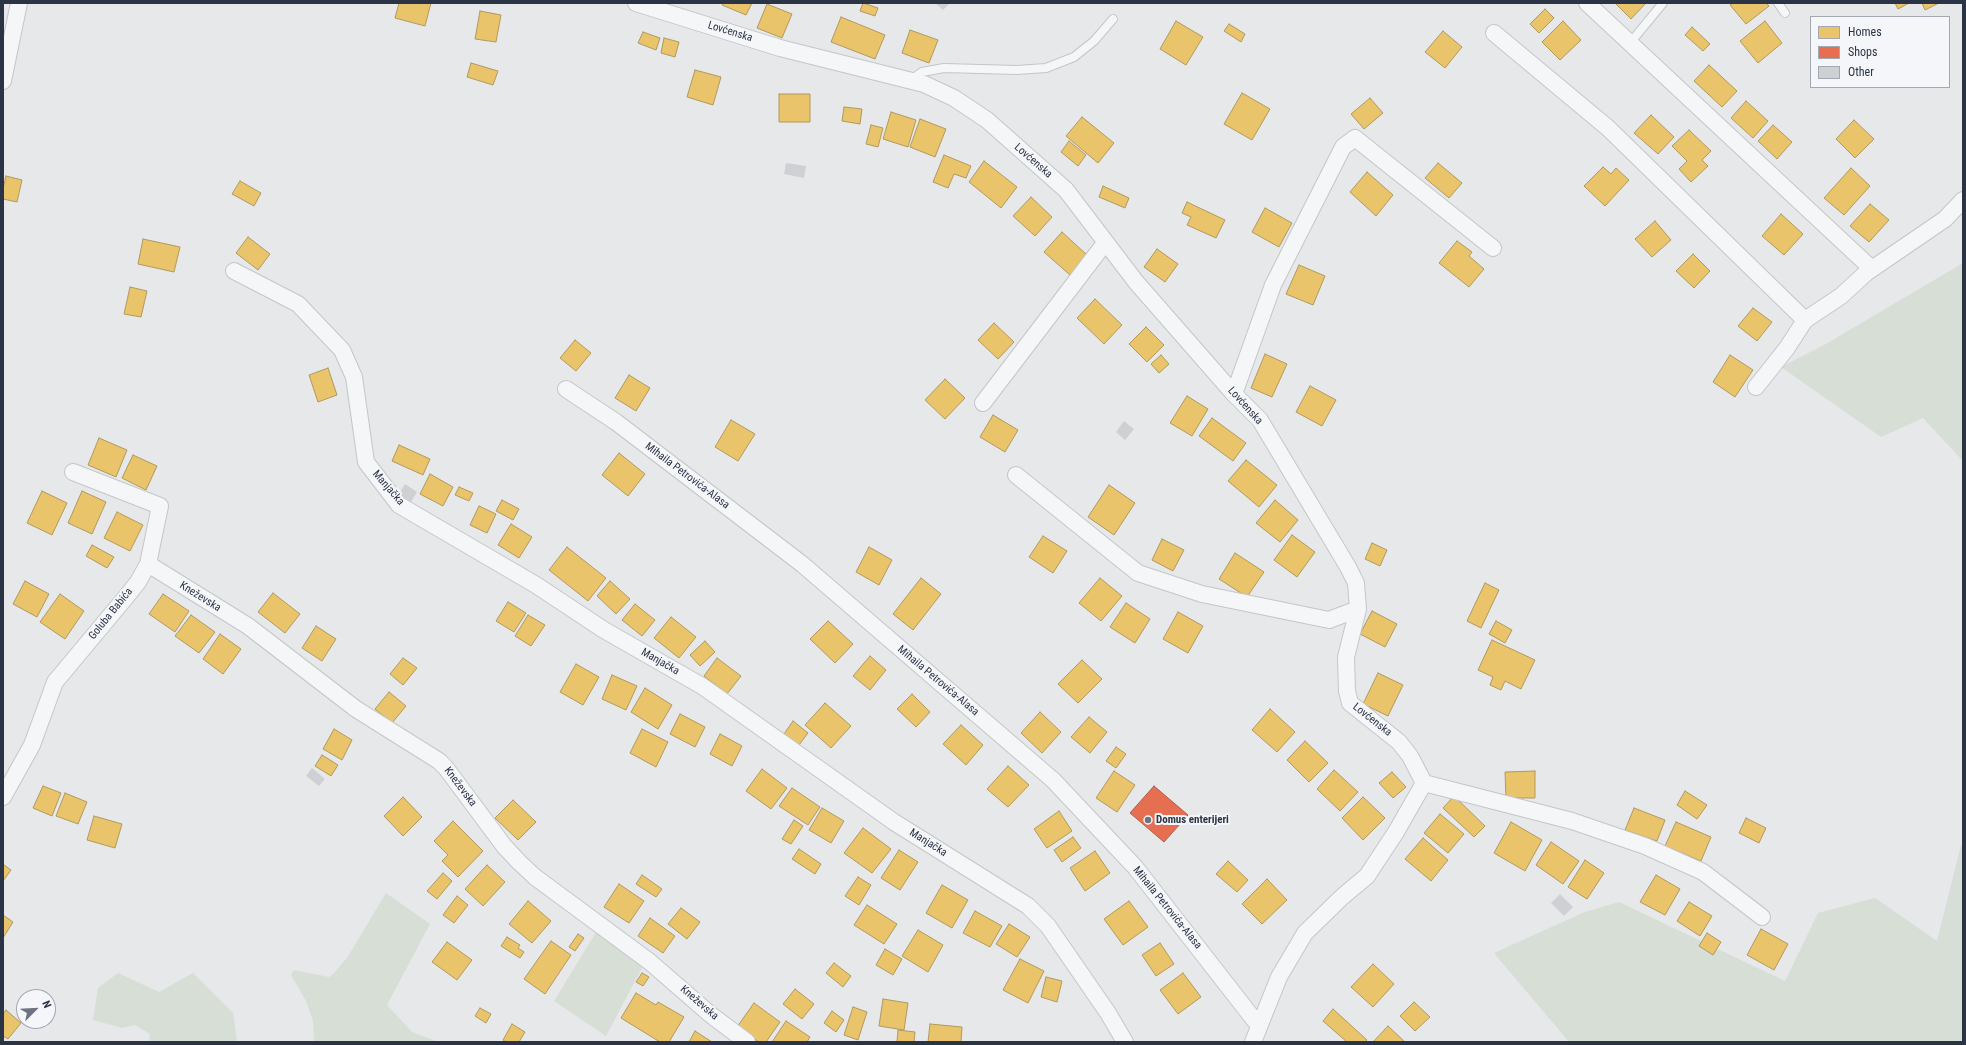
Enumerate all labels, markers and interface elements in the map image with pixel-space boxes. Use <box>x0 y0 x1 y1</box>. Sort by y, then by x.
legend <box>1810 16 1950 88</box>
street label: Lovćenska <box>706 19 754 45</box>
text: Homes <box>1848 25 1882 39</box>
text: Shops <box>1848 45 1877 59</box>
text: Other <box>1848 65 1874 79</box>
street label: Lovćenska <box>1011 141 1055 181</box>
street label: Lovćenska <box>1225 384 1265 428</box>
street label: Mihaila Petrovića-Alasa <box>642 440 732 512</box>
street label: Manjačka <box>369 468 407 508</box>
street label: Kneževska <box>177 579 223 615</box>
street label: Goluba Babića <box>86 586 136 642</box>
street label: Mihaila Petrovića-Alasa <box>895 643 981 719</box>
street label: Manjačka <box>639 646 681 678</box>
street label: Lovćenska <box>1350 701 1394 739</box>
street label: Kneževska <box>441 765 479 809</box>
place label: Domus enterijeri <box>1156 813 1229 827</box>
marker: Domus enterijeri <box>1143 815 1153 825</box>
street label: Manjačka <box>907 826 949 860</box>
street label: Mihaila Petrovića-Alasa <box>1130 864 1204 952</box>
street label: Kneževska <box>677 983 721 1023</box>
north arrow <box>16 989 56 1029</box>
text: N <box>39 999 54 1010</box>

